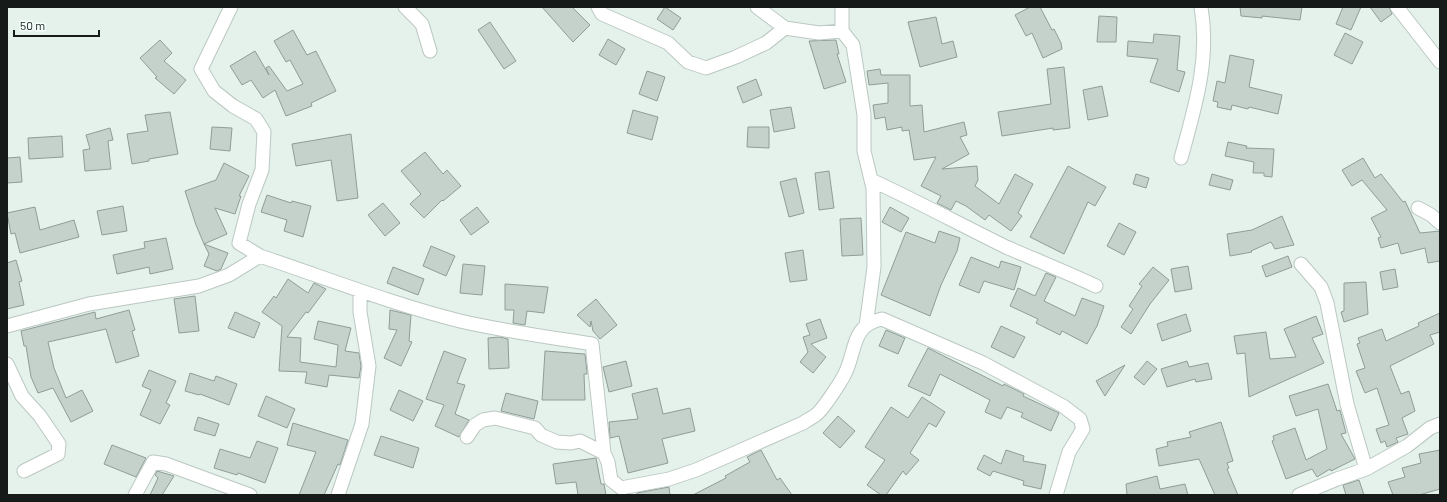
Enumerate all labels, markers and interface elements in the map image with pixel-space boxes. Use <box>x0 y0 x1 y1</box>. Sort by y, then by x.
scale bar <box>14 12 99 38</box>
text: 50 m <box>20 18 45 32</box>

